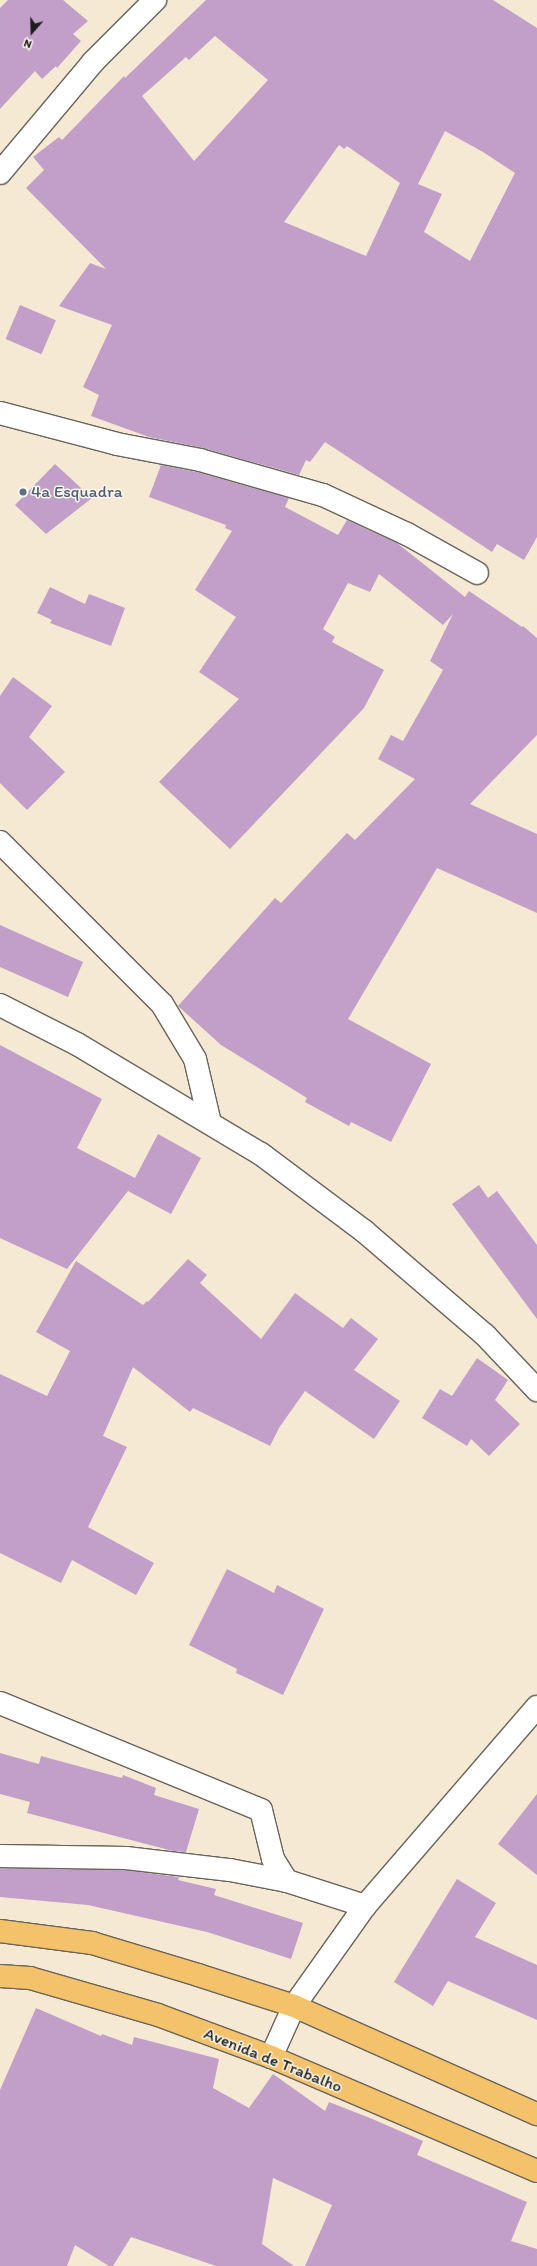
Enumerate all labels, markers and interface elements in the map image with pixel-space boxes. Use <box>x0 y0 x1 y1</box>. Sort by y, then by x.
north arrow <box>12 12 52 52</box>
text: N <box>22 36 33 51</box>
place label: 4a Esquadra <box>31 482 122 502</box>
marker: 4a Esquadra <box>18 487 28 497</box>
street label: Avenida de Trabalho <box>201 2023 345 2097</box>

